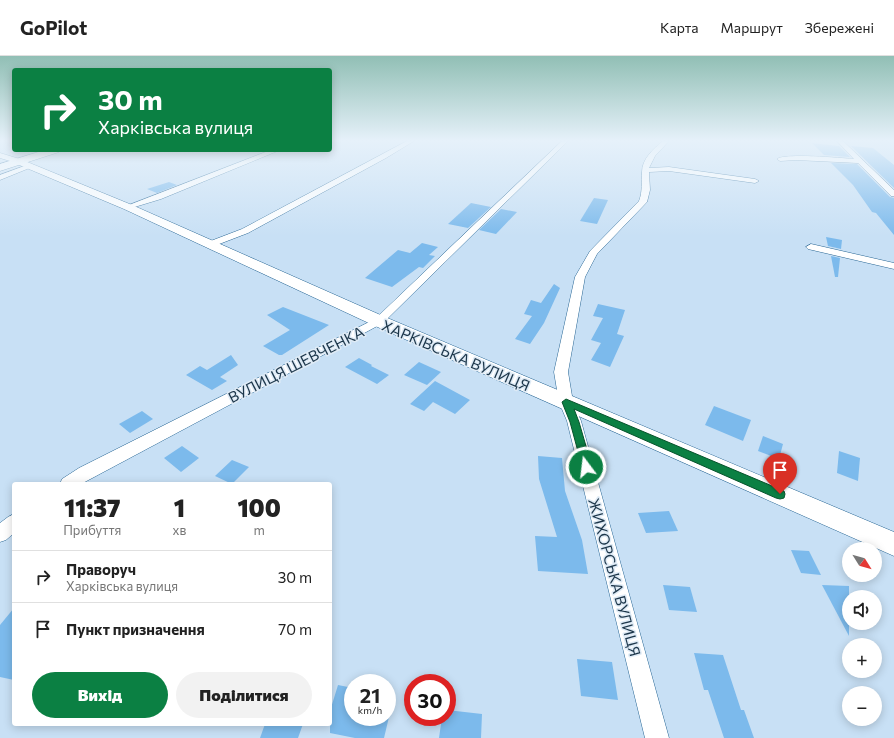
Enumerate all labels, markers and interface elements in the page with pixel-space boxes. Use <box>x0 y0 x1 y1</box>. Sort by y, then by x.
text: GoPilot <box>20 16 87 39</box>
text: Карта <box>660 19 699 36</box>
text: Маршрут <box>721 19 783 36</box>
text: Збережені <box>805 19 874 36</box>
text: 30 m <box>98 82 163 116</box>
icon: right <box>32 84 84 136</box>
text: Харківська вулиця <box>98 116 253 138</box>
street label: ХАРКІВСЬКА ВУЛИЦЯ <box>379 316 533 394</box>
street label: ВУЛИЦЯ ШЕВЧЕНКА <box>225 322 367 406</box>
position arrow <box>565 446 607 488</box>
pin <box>763 453 797 494</box>
icon: arrive <box>769 459 791 481</box>
text: 11:37 <box>64 493 120 522</box>
text: 1 <box>174 493 185 522</box>
text: 100 <box>237 493 281 522</box>
street label: ЖИХОРСЬКА ВУЛИЦЯ <box>585 496 645 658</box>
text: Прибуття <box>63 522 121 538</box>
text: хв <box>172 522 186 538</box>
text: m <box>253 522 265 538</box>
north arrow <box>842 542 882 582</box>
map controls <box>842 542 882 726</box>
text: Праворуч <box>66 560 136 578</box>
icon: right <box>32 566 54 588</box>
text: 30 m <box>278 568 312 586</box>
text: Харківська вулиця <box>66 578 178 594</box>
button: sound <box>842 590 882 630</box>
icon: arrive <box>32 618 54 640</box>
text: Пункт призначення <box>66 620 205 638</box>
text: 70 m <box>278 620 312 638</box>
button: + <box>842 638 882 678</box>
button: Вихід <box>32 672 168 718</box>
button: Поділитися <box>176 672 312 718</box>
speed limit sign: 30 <box>404 674 456 726</box>
text: 21 <box>360 683 380 707</box>
button: − <box>842 686 882 726</box>
text: km/h <box>358 704 382 716</box>

